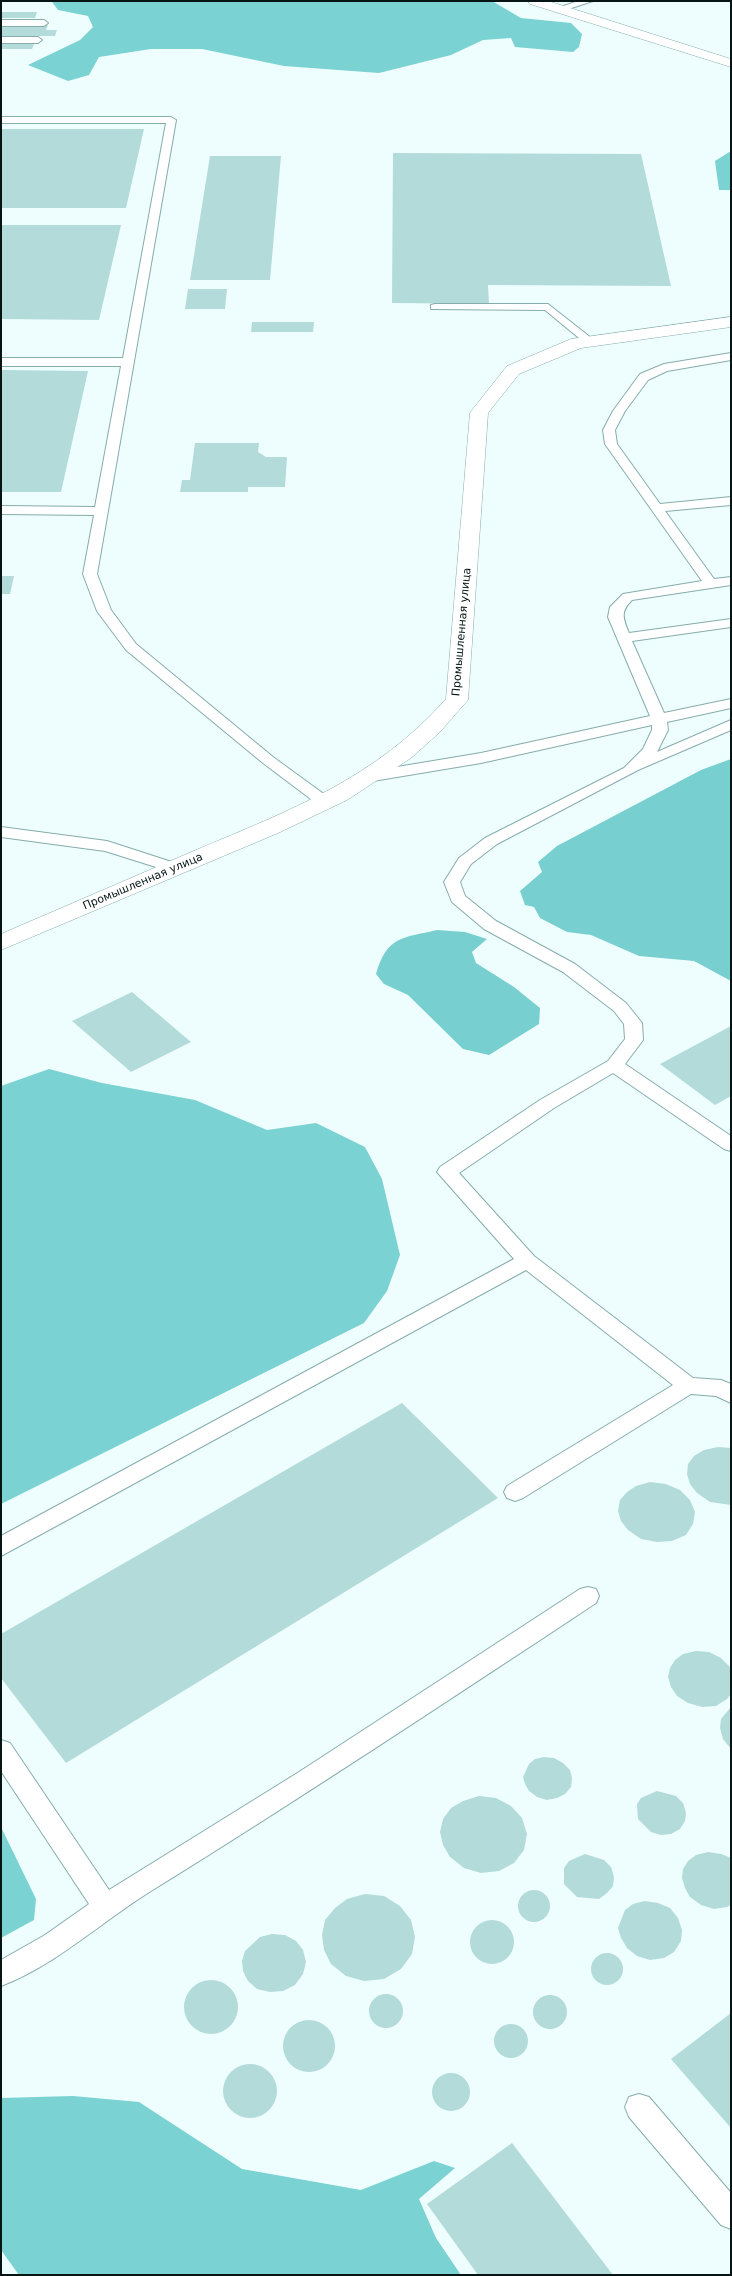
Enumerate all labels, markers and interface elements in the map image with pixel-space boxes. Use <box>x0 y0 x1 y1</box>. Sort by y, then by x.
street label: Промышленная улица <box>450 567 474 697</box>
street label: Промышленная улица <box>81 851 205 913</box>

